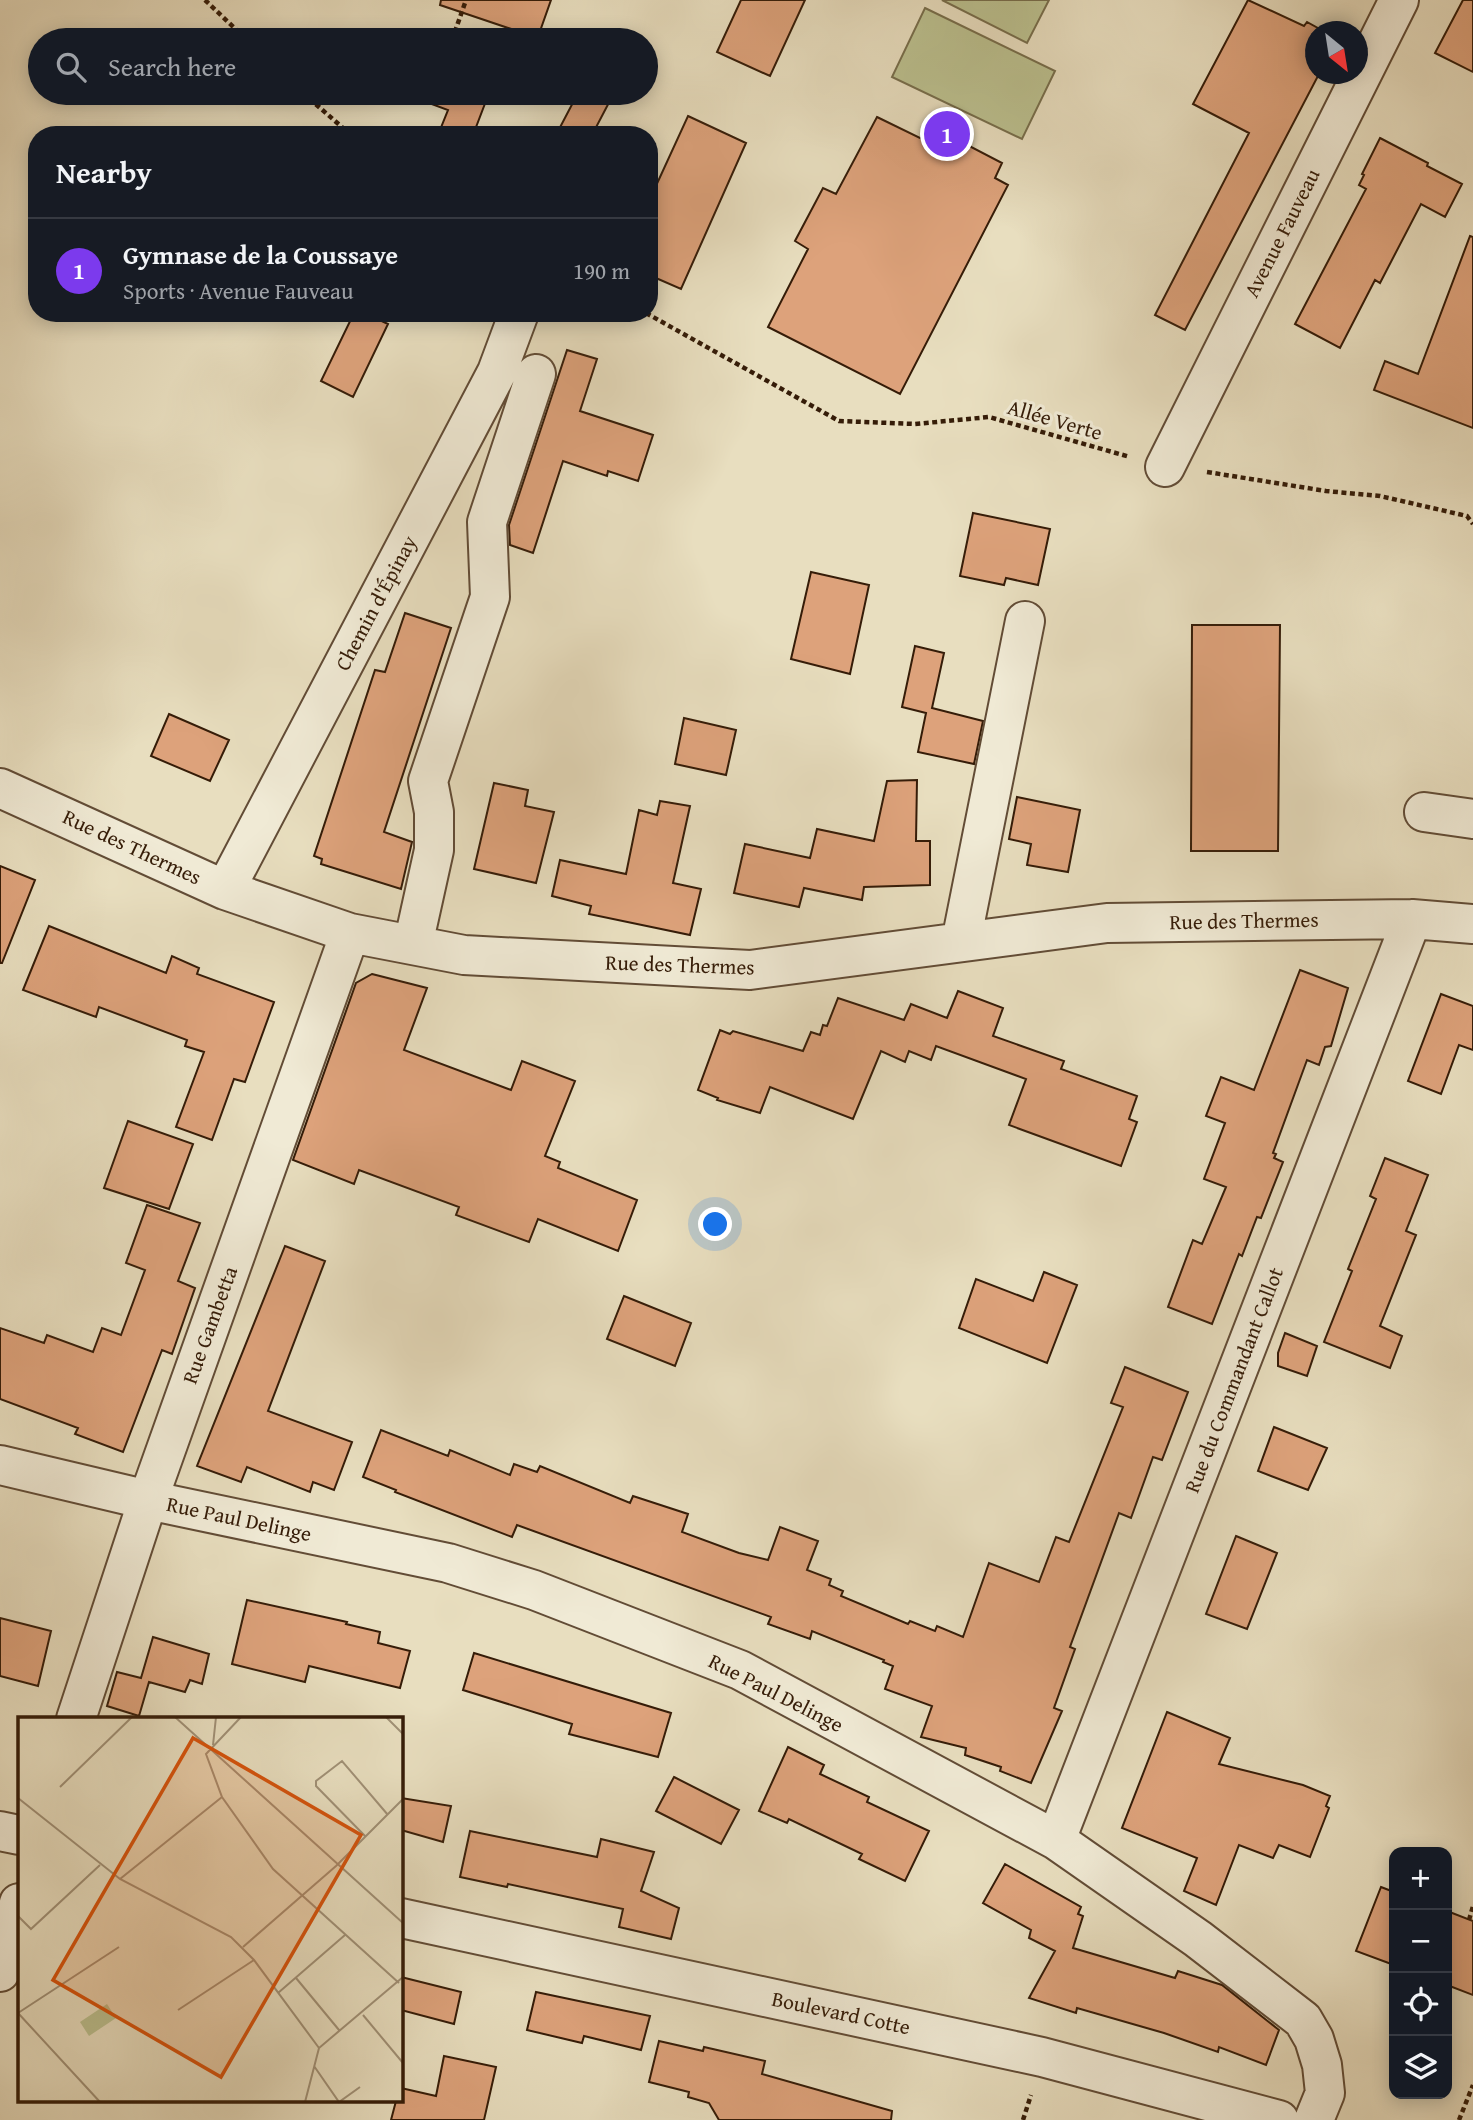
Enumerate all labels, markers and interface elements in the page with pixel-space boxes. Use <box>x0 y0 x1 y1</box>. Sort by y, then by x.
north arrow <box>1305 21 1368 84</box>
search box <box>28 28 658 105</box>
text: Search here <box>108 47 236 86</box>
icon: search <box>52 48 90 86</box>
pin: 1 <box>924 108 970 160</box>
text: Nearby <box>56 150 152 194</box>
street label: Avenue Fauveau <box>1236 162 1328 303</box>
text: Gymnase de la Coussaye <box>123 235 398 274</box>
text: 1 <box>73 254 85 287</box>
text: 190 m <box>573 254 630 287</box>
text: Sports · Avenue Fauveau <box>123 274 353 307</box>
street label: Allée Verte <box>1004 391 1106 448</box>
street label: Chemin d'Épinay <box>327 529 425 676</box>
street label: Rue des Thermes <box>58 801 206 892</box>
street label: Rue des Thermes <box>1169 904 1319 937</box>
street label: Rue des Thermes <box>605 946 755 983</box>
your location <box>698 1207 732 1241</box>
street label: Rue Gambetta <box>174 1262 245 1388</box>
street label: Rue du Commandant Callot <box>1176 1262 1291 1497</box>
street label: Rue Paul Delinge <box>164 1488 315 1549</box>
street label: Rue Paul Delinge <box>703 1645 849 1740</box>
inset map <box>18 1717 402 2102</box>
map controls <box>1389 1847 1452 2099</box>
button: + <box>1389 1847 1452 1910</box>
button: − <box>1389 1910 1452 1973</box>
button: locate <box>1389 1973 1452 2036</box>
street label: Boulevard Cotte <box>769 1983 913 2042</box>
button: layers <box>1389 2036 1452 2099</box>

